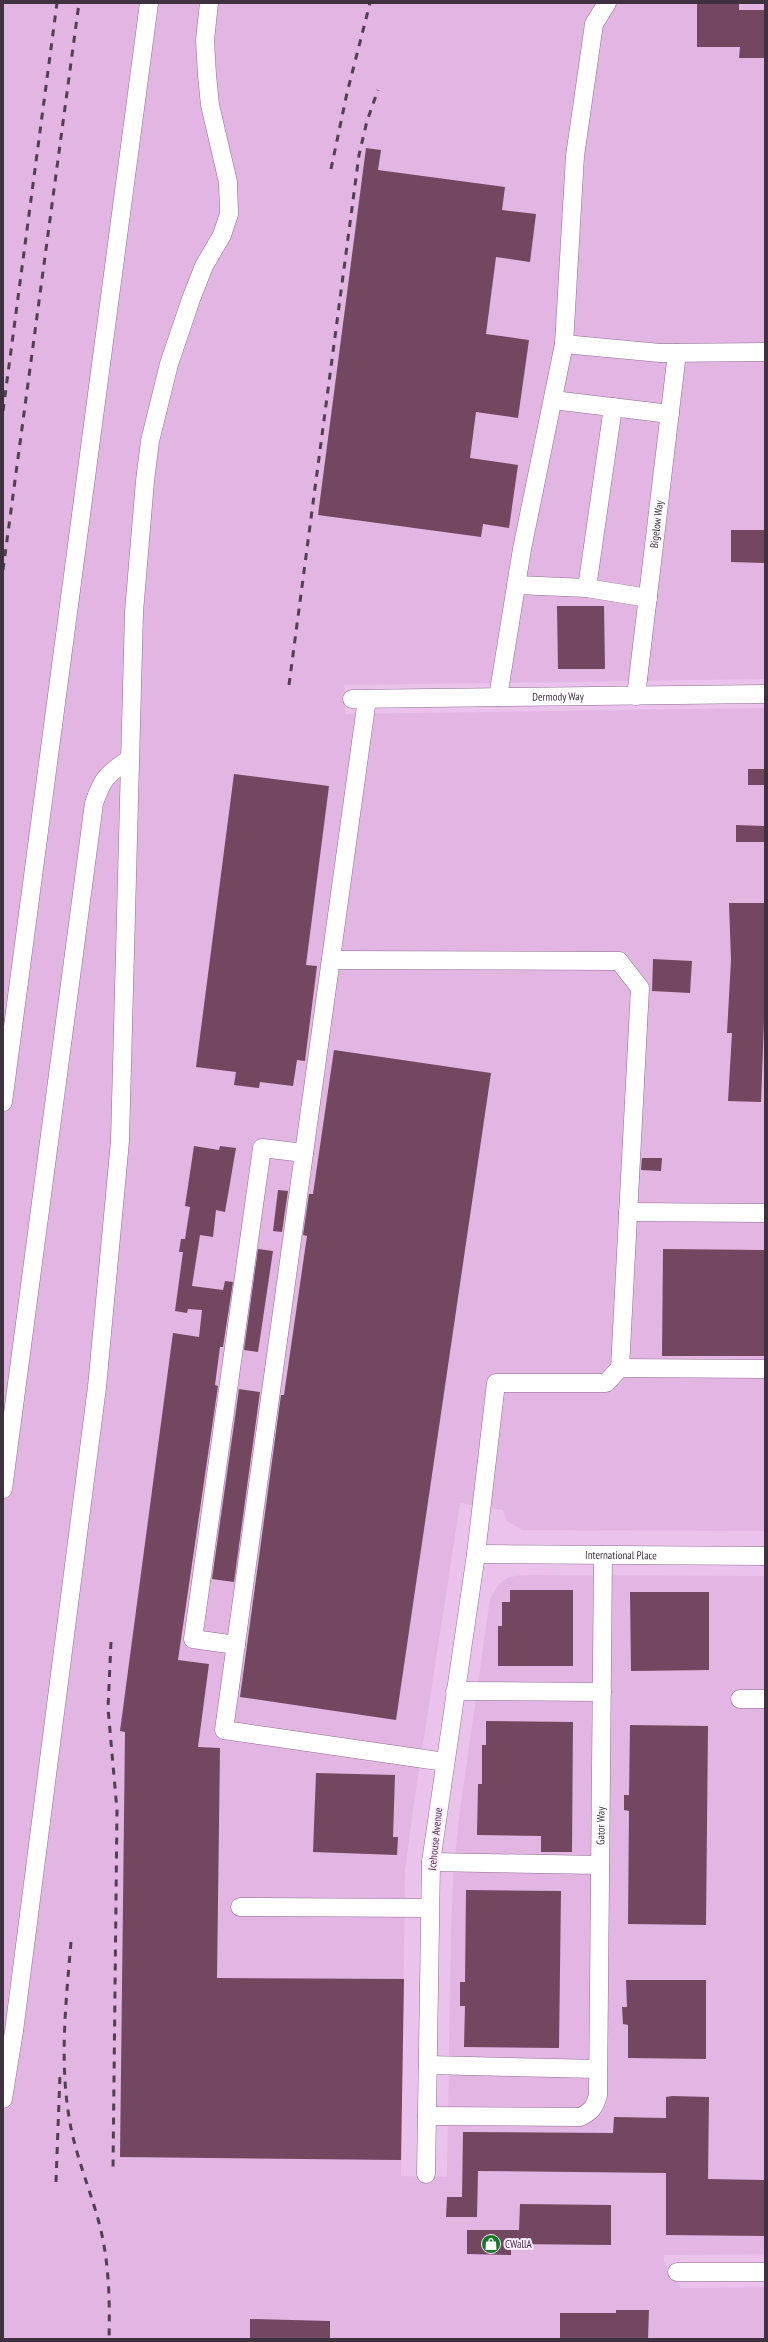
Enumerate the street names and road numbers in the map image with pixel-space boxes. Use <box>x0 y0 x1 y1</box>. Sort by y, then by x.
street label: Bigelow Way <box>647 499 666 549</box>
street label: Dermody Way <box>532 689 585 704</box>
street label: International Place <box>585 1548 657 1562</box>
street label: Icehouse Avenue <box>425 1806 445 1871</box>
street label: Gator Way <box>593 1806 608 1845</box>

